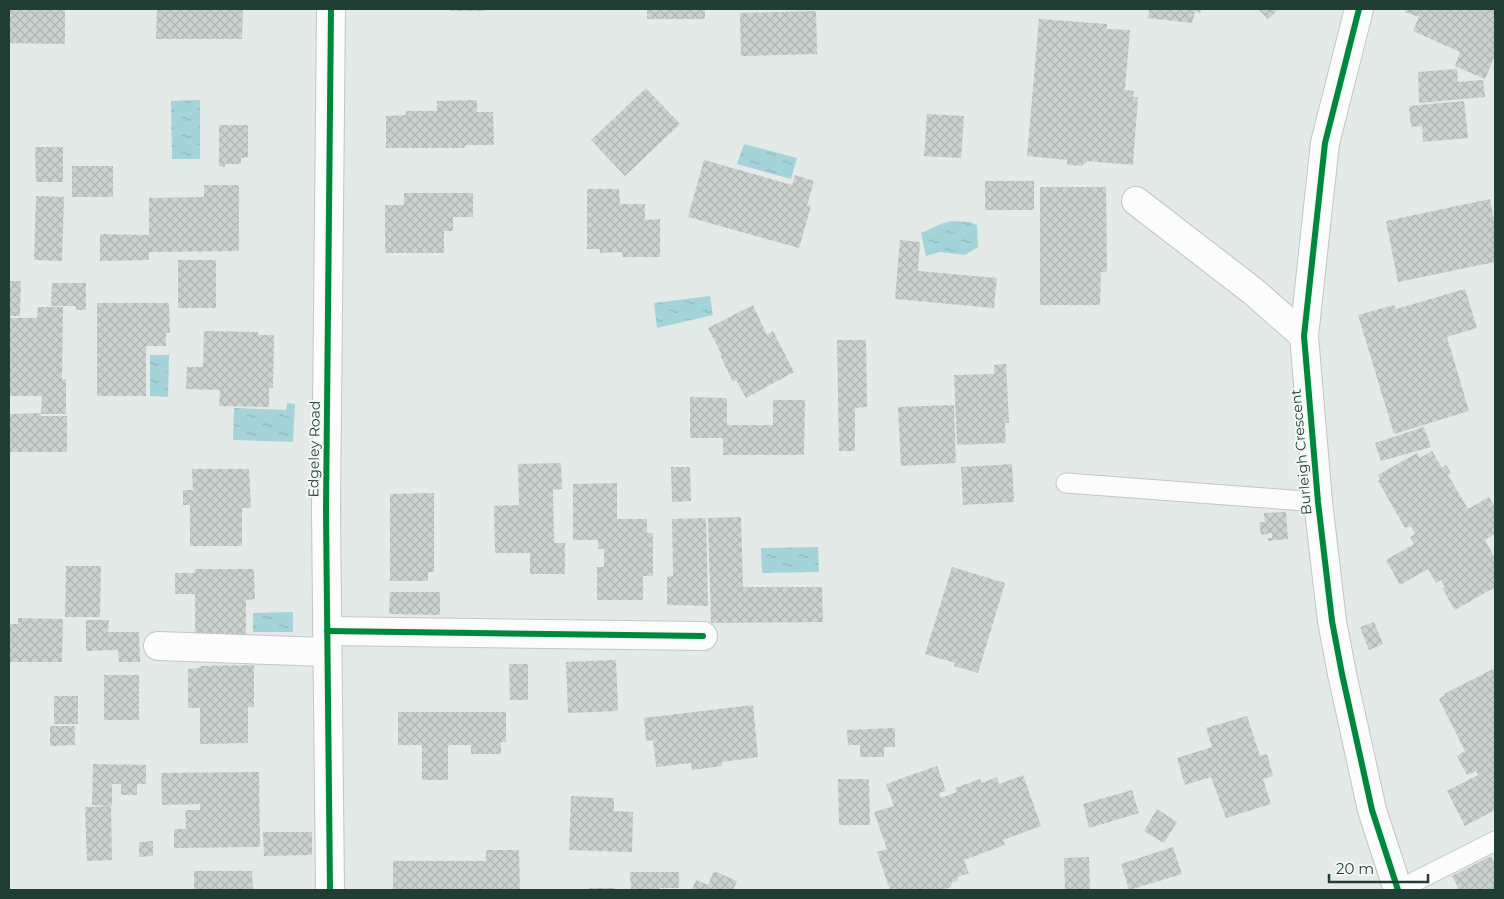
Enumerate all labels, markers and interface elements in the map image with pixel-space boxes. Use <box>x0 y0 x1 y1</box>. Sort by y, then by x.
street label: Burleigh Crescent <box>1287 388 1315 516</box>
street label: Edgeley Road <box>304 400 324 498</box>
scale bar <box>1329 852 1428 884</box>
text: 20 m <box>1336 859 1374 878</box>

